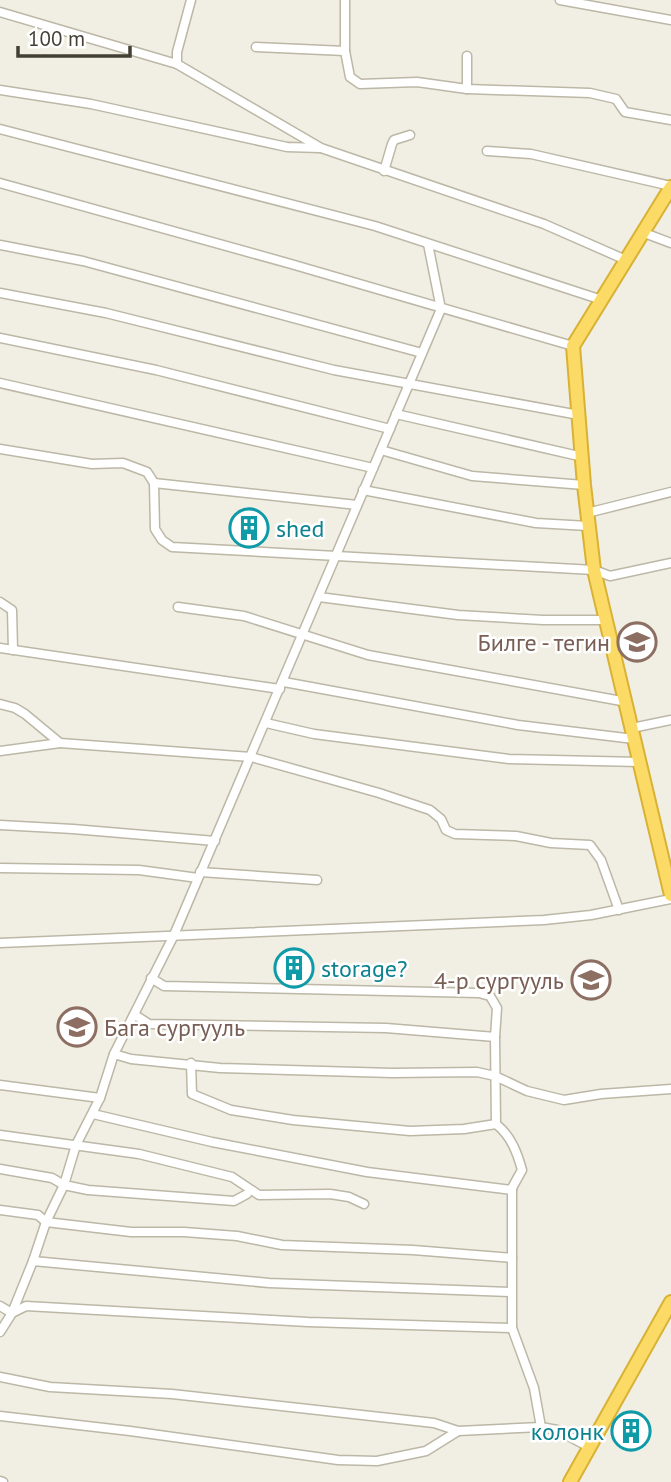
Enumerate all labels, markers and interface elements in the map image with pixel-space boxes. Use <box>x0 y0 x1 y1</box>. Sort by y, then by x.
scale bar <box>18 14 130 58</box>
text: 100 m <box>28 25 85 52</box>
building icon: shed <box>228 507 270 549</box>
place label: shed <box>276 513 324 544</box>
school or university icon: Билге - тегин <box>616 621 658 663</box>
place label: Билге - тегин <box>478 627 610 658</box>
building icon: storage? <box>273 947 315 989</box>
place label: storage? <box>321 953 407 984</box>
school or university icon: 4-р сургууль <box>570 959 612 1001</box>
place label: 4-р сургууль <box>434 965 564 996</box>
school or university icon: Бага сургууль <box>56 1006 98 1048</box>
place label: Бага сургууль <box>104 1012 245 1043</box>
building icon: колонк <box>610 1410 652 1452</box>
place label: колонк <box>531 1416 605 1447</box>

